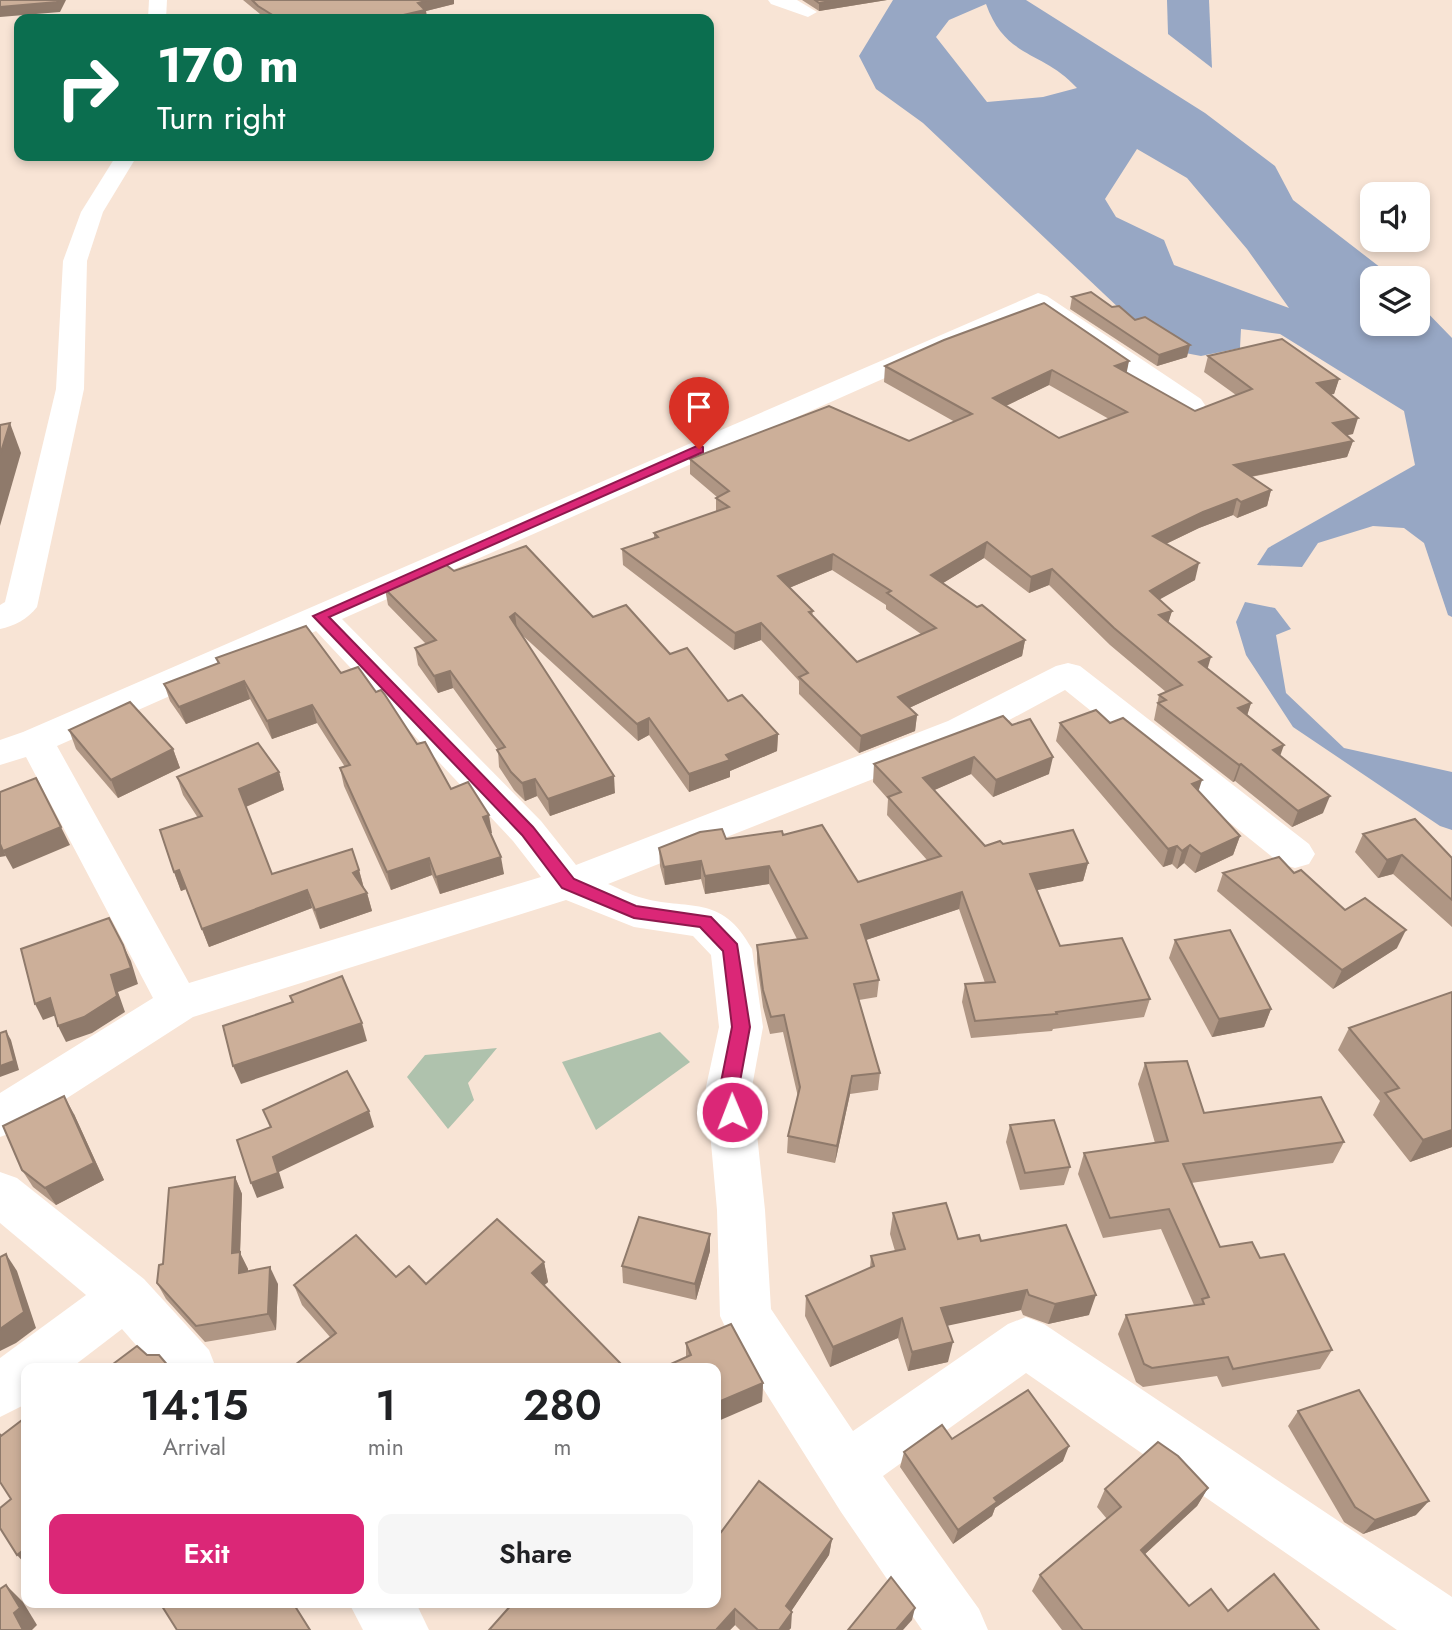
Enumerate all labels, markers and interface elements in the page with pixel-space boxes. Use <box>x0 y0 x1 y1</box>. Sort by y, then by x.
text: 170 m <box>157 30 299 100</box>
icon: right <box>42 42 133 133</box>
text: Turn right <box>157 95 286 141</box>
map controls <box>1360 182 1430 336</box>
button: sound <box>1360 182 1430 252</box>
button: layers <box>1360 266 1430 336</box>
pin <box>669 377 729 449</box>
icon: arrive <box>680 388 718 426</box>
position arrow <box>695 1075 769 1149</box>
text: 14:15 <box>140 1375 249 1436</box>
text: 1 <box>375 1375 396 1436</box>
text: 280 <box>523 1375 602 1436</box>
text: Arrival <box>163 1430 226 1464</box>
text: min <box>368 1430 404 1464</box>
text: m <box>553 1430 571 1464</box>
button: Exit <box>49 1514 364 1594</box>
button: Share <box>378 1514 693 1594</box>

